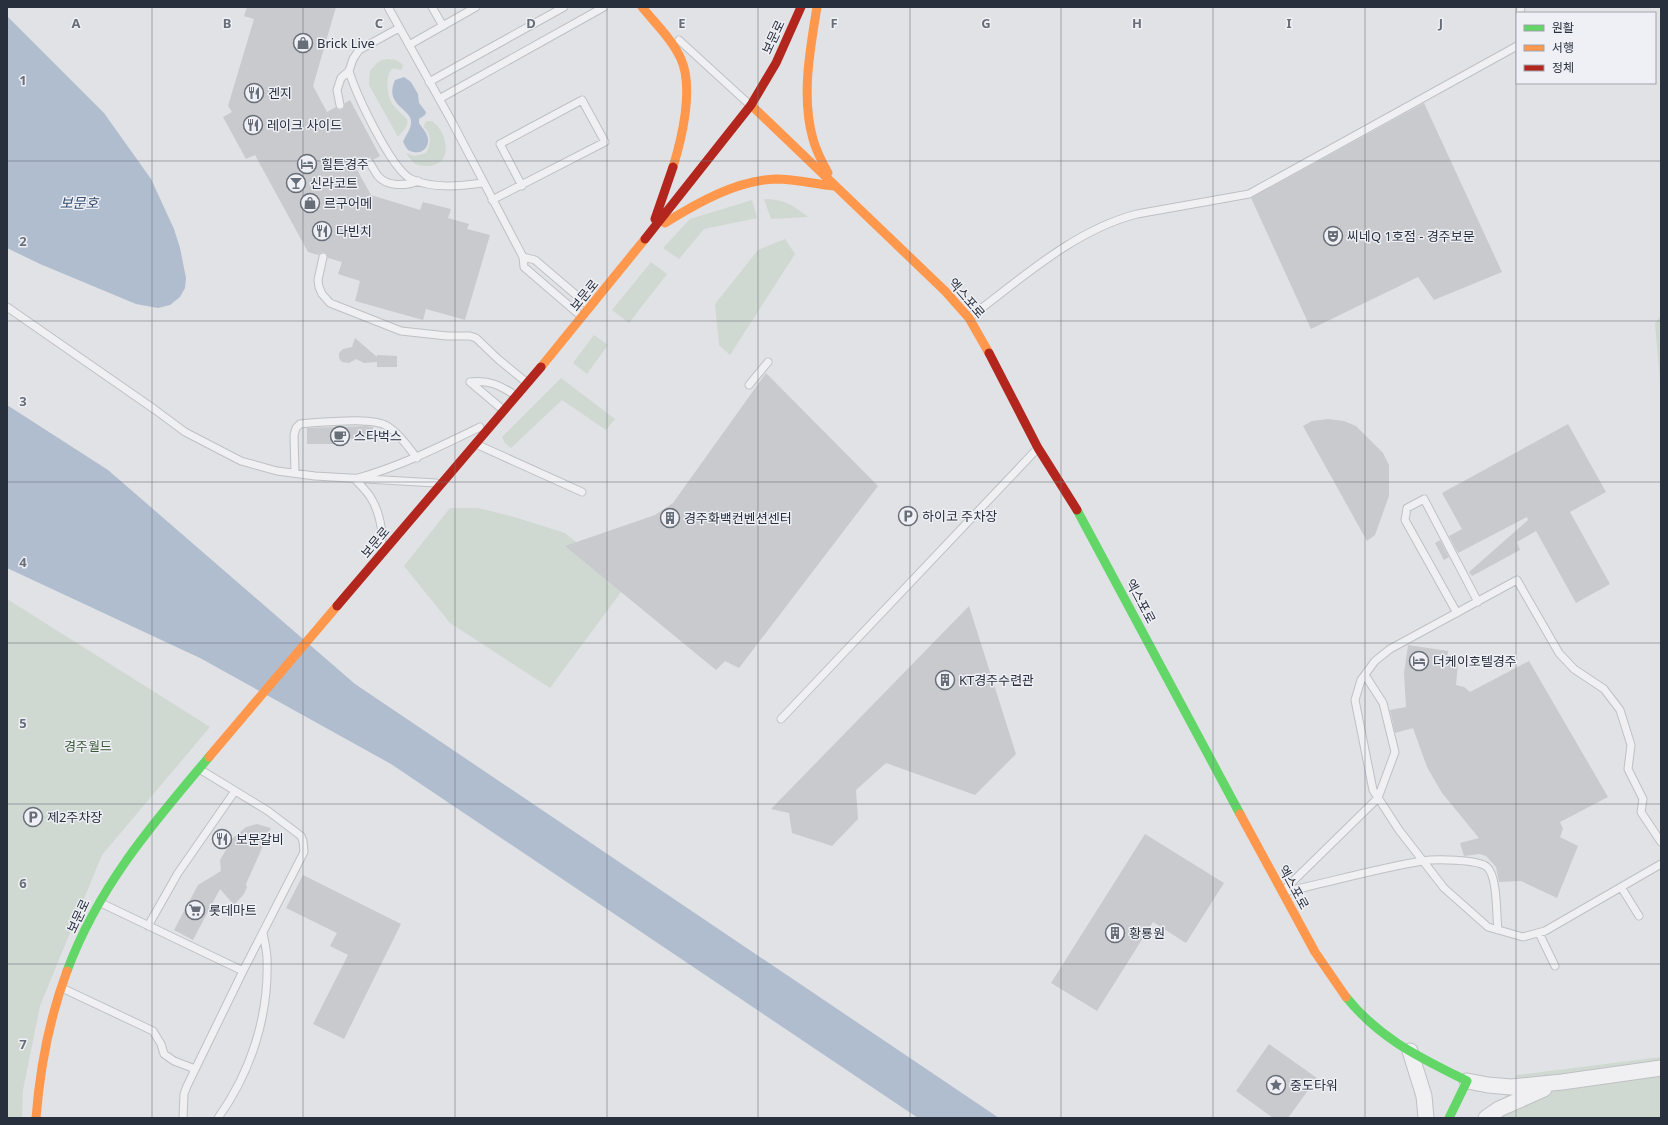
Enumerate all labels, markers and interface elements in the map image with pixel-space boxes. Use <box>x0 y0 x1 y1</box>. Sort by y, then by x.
legend <box>1516 12 1656 84</box>
text: A <box>72 14 81 32</box>
text: B <box>223 14 231 32</box>
text: C <box>375 14 383 32</box>
text: D <box>526 14 536 32</box>
text: E <box>678 14 686 32</box>
text: F <box>830 14 838 32</box>
text: G <box>981 14 991 32</box>
text: H <box>1132 14 1142 32</box>
text: I <box>1286 14 1292 32</box>
text: J <box>1438 14 1443 32</box>
street label: 보문로 <box>757 17 789 57</box>
text: 원활 <box>1552 19 1574 36</box>
shop icon: Brick Live <box>292 32 314 54</box>
place label: Brick Live <box>317 34 375 52</box>
text: 서행 <box>1552 39 1574 56</box>
text: 정체 <box>1552 59 1574 76</box>
text: 1 <box>19 71 27 89</box>
restaurant icon: 겐지 <box>243 82 265 104</box>
place label: 겐지 <box>268 84 292 102</box>
restaurant icon: 레이크 사이드 <box>242 114 264 136</box>
place label: 레이크 사이드 <box>267 116 342 134</box>
hotel icon: 힐튼경주 <box>296 153 318 175</box>
place label: 힐튼경주 <box>321 155 369 173</box>
bar icon: 신라코트 <box>285 172 307 194</box>
place label: 신라코트 <box>310 174 358 192</box>
shop icon: 르구어메 <box>299 192 321 214</box>
water label: 보문호 <box>60 193 99 212</box>
place label: 르구어메 <box>324 194 372 212</box>
restaurant icon: 다빈치 <box>311 220 333 242</box>
place label: 다빈치 <box>336 222 372 240</box>
theatre icon: 씨네Q 1호점 - 경주보문 <box>1322 225 1344 247</box>
place label: 씨네Q 1호점 - 경주보문 <box>1347 227 1475 245</box>
text: 2 <box>19 232 27 250</box>
street label: 엑스포로 <box>945 274 990 322</box>
street label: 보문로 <box>566 275 602 315</box>
text: 3 <box>19 392 27 410</box>
cafe icon: 스타벅스 <box>329 425 351 447</box>
place label: 스타벅스 <box>354 427 402 445</box>
parking icon: 하이코 주차장 <box>897 505 919 527</box>
building icon: 경주화백컨벤션센터 <box>659 507 681 529</box>
place label: 하이코 주차장 <box>922 507 997 525</box>
place label: 경주화백컨벤션센터 <box>684 509 792 527</box>
street label: 보문로 <box>357 522 393 562</box>
text: 4 <box>19 553 27 571</box>
street label: 엑스포로 <box>1122 576 1160 626</box>
hotel icon: 더케이호텔경주 <box>1408 650 1430 672</box>
place label: 더케이호텔경주 <box>1433 652 1517 670</box>
building icon: KT경주수련관 <box>934 669 956 691</box>
place label: KT경주수련관 <box>959 671 1034 689</box>
text: 5 <box>19 714 27 732</box>
park label: 경주월드 <box>64 737 112 755</box>
parking icon: 제2주차장 <box>22 806 44 828</box>
place label: 제2주차장 <box>47 808 102 826</box>
restaurant icon: 보문갈비 <box>211 828 233 850</box>
place label: 보문갈비 <box>236 830 284 848</box>
street label: 엑스포로 <box>1275 862 1313 912</box>
text: 6 <box>19 874 27 892</box>
street label: 보문로 <box>62 896 94 936</box>
supermarket icon: 롯데마트 <box>184 899 206 921</box>
place label: 롯데마트 <box>209 901 257 919</box>
building icon: 황룡원 <box>1104 922 1126 944</box>
place label: 황룡원 <box>1129 924 1165 942</box>
text: 7 <box>19 1035 27 1053</box>
place icon: 중도타워 <box>1265 1074 1287 1096</box>
place label: 중도타워 <box>1290 1076 1338 1094</box>

